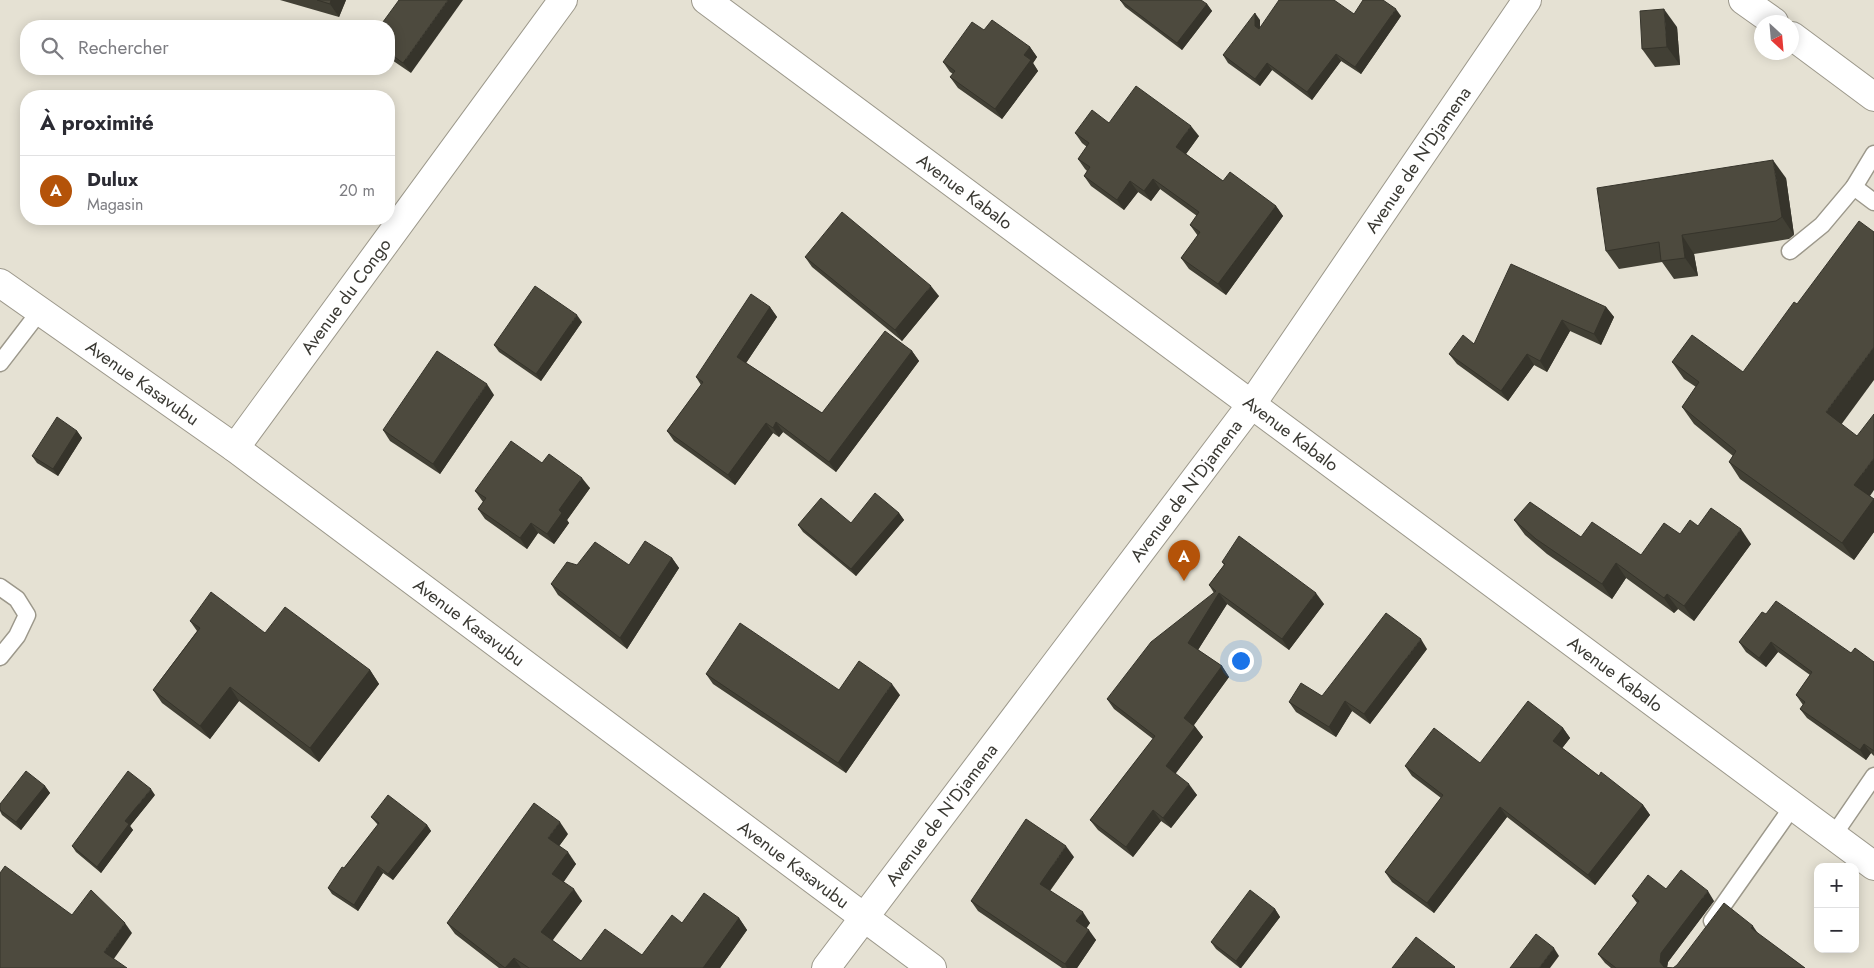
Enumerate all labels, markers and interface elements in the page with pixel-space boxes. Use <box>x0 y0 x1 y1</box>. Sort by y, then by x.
north arrow <box>1754 15 1799 60</box>
search box <box>20 20 395 75</box>
icon: search <box>38 34 66 62</box>
text: Rechercher <box>78 34 169 61</box>
street label: Avenue de N'Djamena <box>1359 81 1477 238</box>
text: À proximité <box>40 108 154 138</box>
street label: Avenue Kabalo <box>911 148 1018 236</box>
text: Dulux <box>87 166 138 193</box>
text: A <box>50 179 62 202</box>
text: 20 m <box>339 179 375 202</box>
text: Magasin <box>87 193 143 216</box>
street label: Avenue du Congo <box>295 233 398 360</box>
street label: Avenue Kasavubu <box>80 334 204 432</box>
street label: Avenue Kabalo <box>1238 389 1344 478</box>
street label: Avenue de N'Djamena <box>1126 416 1246 566</box>
pin: A <box>1168 540 1200 581</box>
street label: Avenue Kasavubu <box>408 572 530 673</box>
street label: Avenue Kabalo <box>1562 630 1669 718</box>
your location <box>1228 648 1254 674</box>
street label: Avenue de N'Djamena <box>879 738 1004 891</box>
street label: Avenue Kasavubu <box>732 814 855 915</box>
map controls <box>1814 863 1859 953</box>
button: + <box>1814 863 1859 908</box>
button: − <box>1814 908 1859 953</box>

